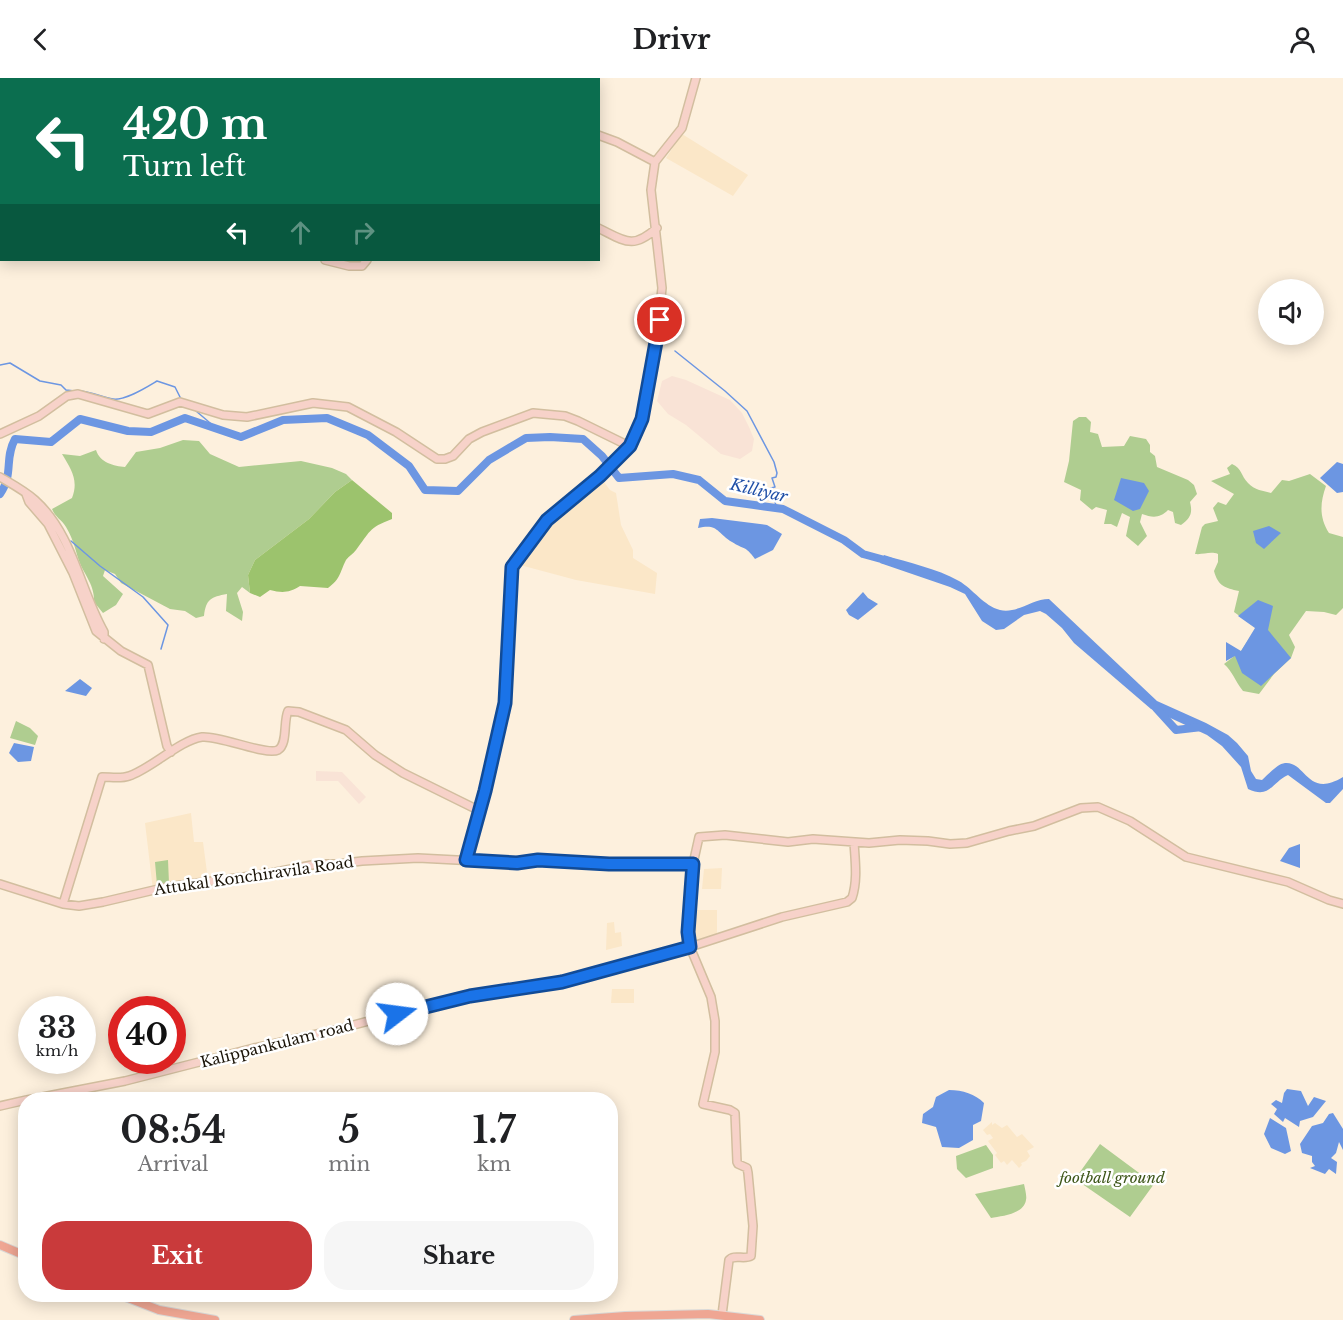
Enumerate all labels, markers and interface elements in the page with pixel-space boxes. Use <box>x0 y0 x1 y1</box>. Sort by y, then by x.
icon: back <box>24 23 57 56</box>
text: Drivr <box>632 23 711 56</box>
icon: person <box>1286 23 1319 56</box>
text: 420 m <box>123 98 268 150</box>
icon: left <box>24 102 102 180</box>
text: Turn left <box>123 150 246 183</box>
icon: left <box>221 216 254 249</box>
icon: ahead <box>284 216 317 249</box>
icon: right <box>347 216 380 249</box>
map controls <box>1258 279 1324 345</box>
button: sound <box>1258 279 1324 345</box>
pin <box>634 294 685 345</box>
icon: arrive <box>643 303 676 336</box>
water label: Killiyar <box>727 473 790 506</box>
street label: Attukal Konchiravila Road <box>152 852 355 899</box>
position arrow <box>365 982 429 1046</box>
speed limit sign: 40 <box>108 996 186 1074</box>
text: 33 <box>38 1009 76 1046</box>
street label: Kalippankulam road <box>198 1015 355 1072</box>
text: km/h <box>36 1041 78 1060</box>
text: 08:54 <box>120 1108 226 1153</box>
text: 5 <box>338 1108 360 1153</box>
text: 1.7 <box>473 1108 516 1153</box>
text: Arrival <box>138 1152 208 1176</box>
text: min <box>328 1152 370 1176</box>
text: km <box>477 1152 511 1176</box>
park label: football ground <box>1056 1168 1165 1187</box>
button: Exit <box>42 1221 312 1290</box>
button: Share <box>324 1221 594 1290</box>

